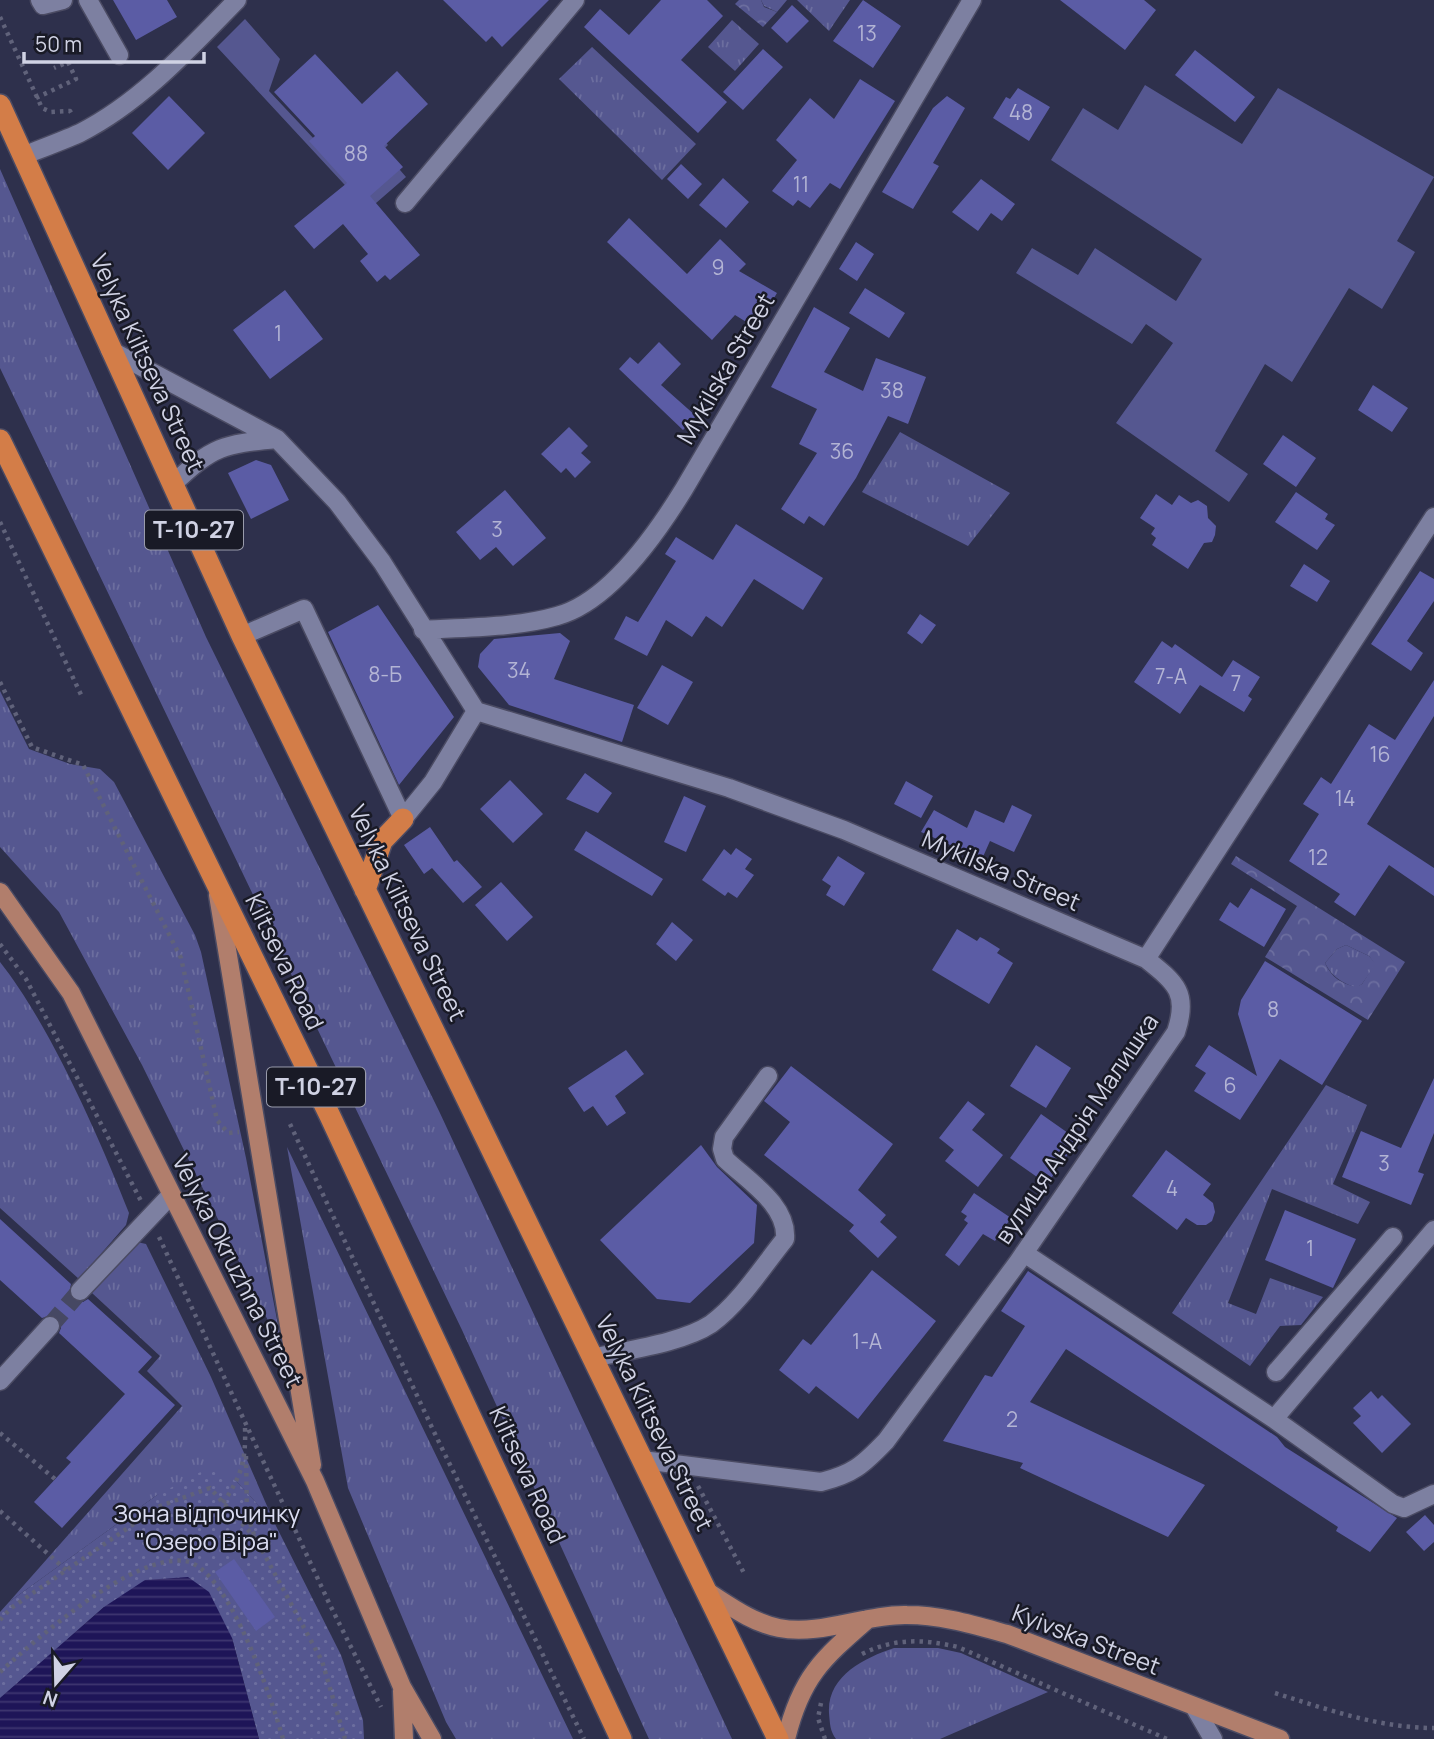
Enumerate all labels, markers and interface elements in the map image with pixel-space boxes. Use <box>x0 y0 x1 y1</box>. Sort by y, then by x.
house number: 13 <box>857 19 877 47</box>
scale bar <box>24 21 205 65</box>
text: 50 m <box>35 30 82 58</box>
house number: 48 <box>1009 98 1033 126</box>
house number: 88 <box>344 139 368 167</box>
house number: 11 <box>793 170 809 198</box>
street label: Velyka Kiltseva Street <box>83 248 213 477</box>
house number: 9 <box>711 253 725 281</box>
street label: Mykilska Street <box>668 287 781 450</box>
house number: 1 <box>274 319 282 347</box>
house number: 38 <box>880 376 904 404</box>
house number: 36 <box>830 437 854 465</box>
road number: Т-10-27 <box>145 510 243 550</box>
house number: 3 <box>491 515 503 543</box>
house number: 34 <box>507 656 531 684</box>
house number: 8-Б <box>368 660 402 688</box>
house number: 7-А <box>1155 662 1187 690</box>
house number: 7 <box>1231 669 1241 697</box>
house number: 16 <box>1369 740 1391 768</box>
house number: 14 <box>1335 784 1355 812</box>
street label: Velyka Kiltseva Street <box>342 799 475 1026</box>
street label: Mykilska Street <box>917 821 1086 918</box>
house number: 12 <box>1308 843 1328 871</box>
street label: Kiltseva Road <box>238 888 333 1035</box>
house number: 8 <box>1267 995 1279 1023</box>
street label: вулиця Андрія Малишка <box>986 1006 1165 1250</box>
road number: Т-10-27 <box>267 1068 365 1106</box>
house number: 6 <box>1223 1071 1237 1099</box>
street label: Velyka Okruzhna Street <box>165 1148 311 1392</box>
house number: 3 <box>1378 1149 1390 1177</box>
house number: 4 <box>1166 1174 1178 1202</box>
house number: 1 <box>1306 1234 1314 1262</box>
street label: Velyka Kiltseva Street <box>589 1309 722 1536</box>
house number: 1-А <box>852 1327 882 1355</box>
street label: Kiltseva Road <box>482 1400 575 1548</box>
house number: 2 <box>1006 1405 1018 1433</box>
park label: Зона відпочинку "Озеро Віра" <box>114 1496 301 1557</box>
street label: Kyivska Street <box>1008 1595 1165 1682</box>
north arrow <box>21 1648 91 1718</box>
text: N <box>39 1684 61 1714</box>

